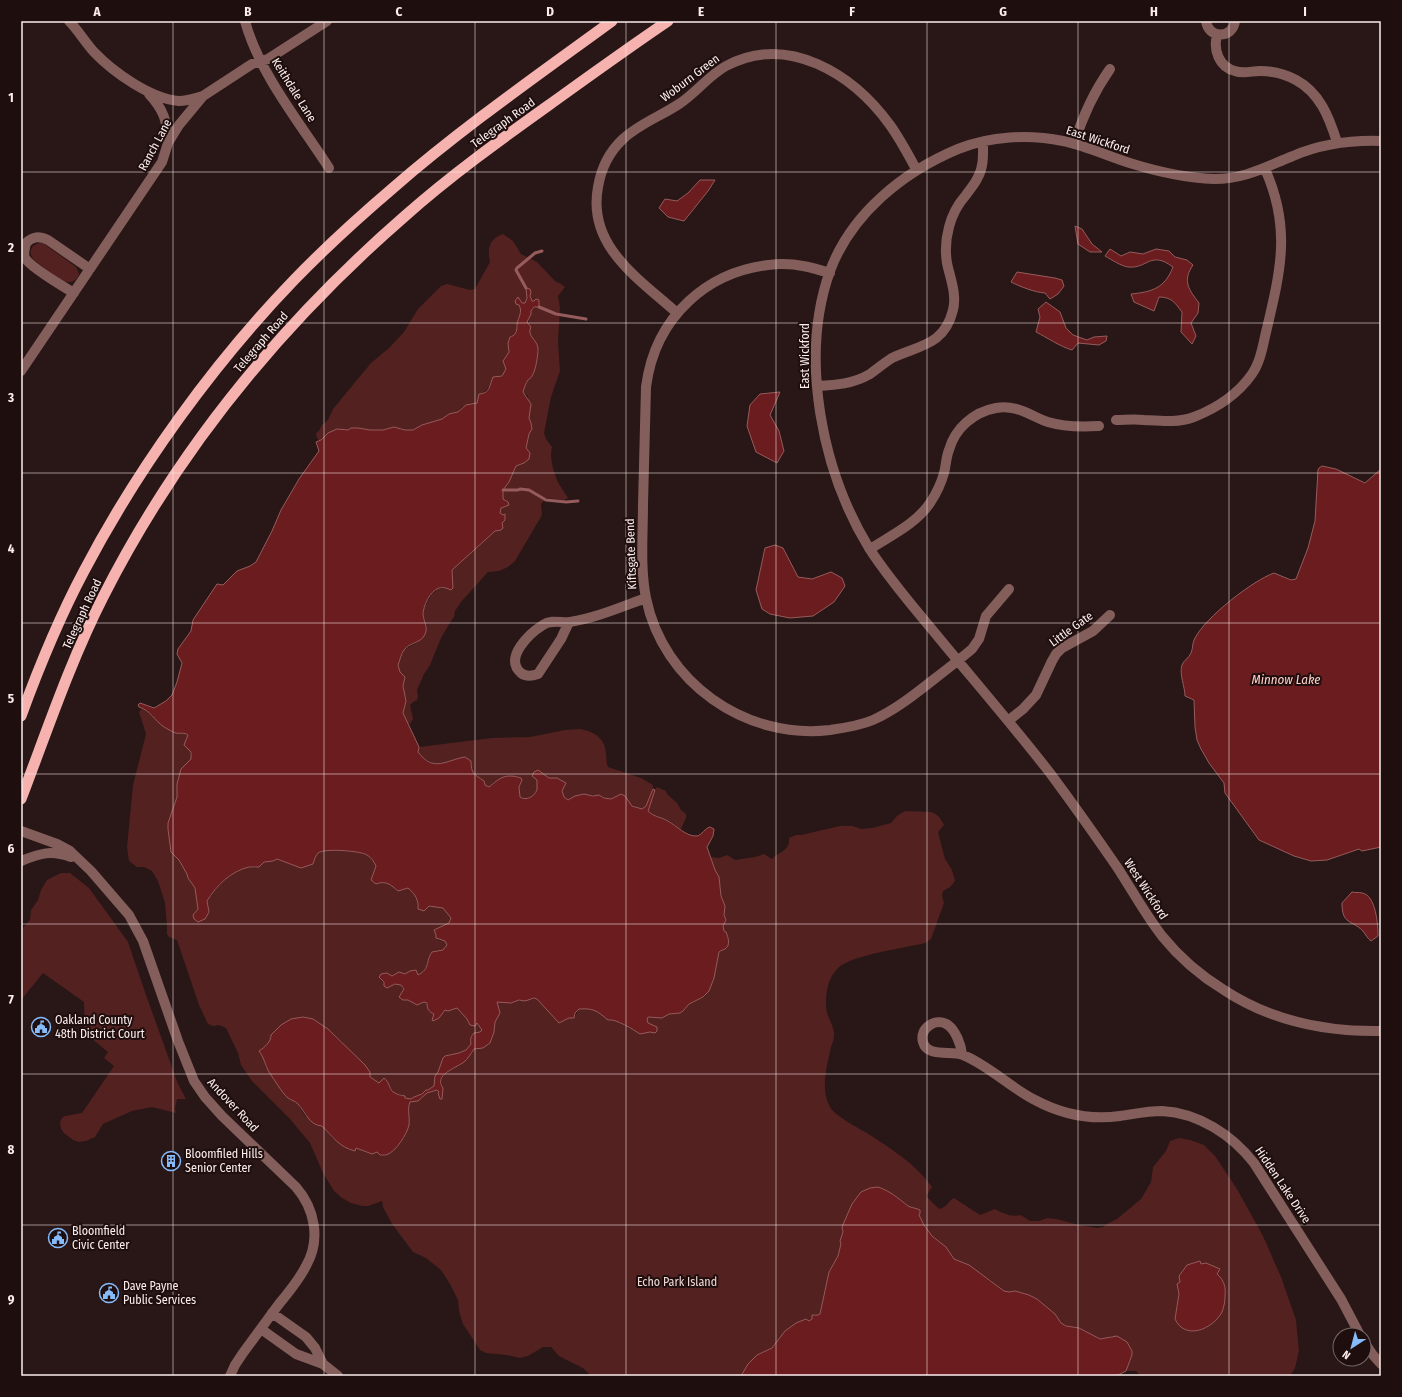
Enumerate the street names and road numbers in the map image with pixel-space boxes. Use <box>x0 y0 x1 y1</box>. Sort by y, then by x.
street label: Woburn Green <box>658 51 722 105</box>
street label: Keithdale Lane <box>269 55 319 125</box>
street label: Telegraph Road <box>468 95 538 151</box>
street label: Ranch Lane <box>136 117 174 173</box>
street label: East Wickford <box>1064 123 1132 157</box>
street label: Telegraph Road <box>231 309 291 375</box>
street label: East Wickford <box>798 323 812 389</box>
street label: Kiftsgate Bend <box>623 518 639 590</box>
street label: Telegraph Road <box>60 577 104 651</box>
street label: Little Gate <box>1047 608 1096 649</box>
street label: West Wickford <box>1121 856 1171 922</box>
street label: Andover Road <box>205 1075 261 1135</box>
street label: Hidden Lake Drive <box>1252 1144 1314 1226</box>

